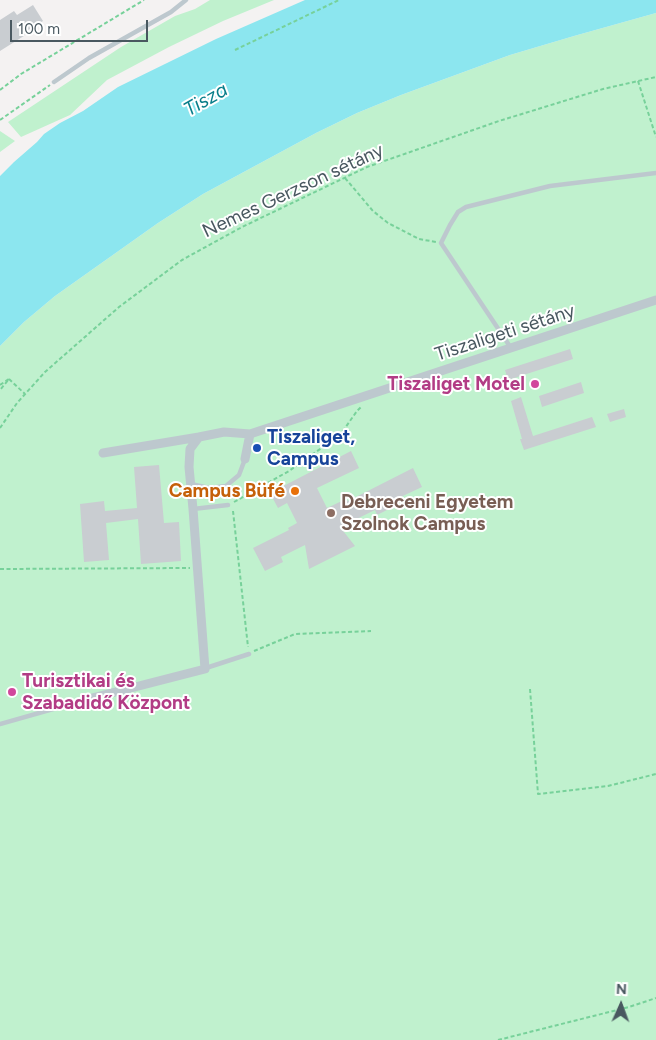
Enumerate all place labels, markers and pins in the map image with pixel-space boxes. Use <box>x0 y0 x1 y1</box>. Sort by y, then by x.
place label: Tiszaliget Motel <box>387 373 525 395</box>
marker: Tiszaliget Motel <box>529 378 541 390</box>
place label: Tiszaliget, Campus <box>267 426 355 470</box>
marker: Tiszaliget, Campus <box>251 442 263 454</box>
place label: Campus Büfé <box>169 480 285 502</box>
marker: Campus Büfé <box>289 485 301 497</box>
place label: Debreceni Egyetem Szolnok Campus <box>341 491 513 535</box>
marker: Debreceni Egyetem Szolnok Campus <box>325 507 337 519</box>
place label: Turisztikai és Szabadidő Központ <box>22 670 190 714</box>
marker: Turisztikai és Szabadidő Központ <box>6 686 18 698</box>

